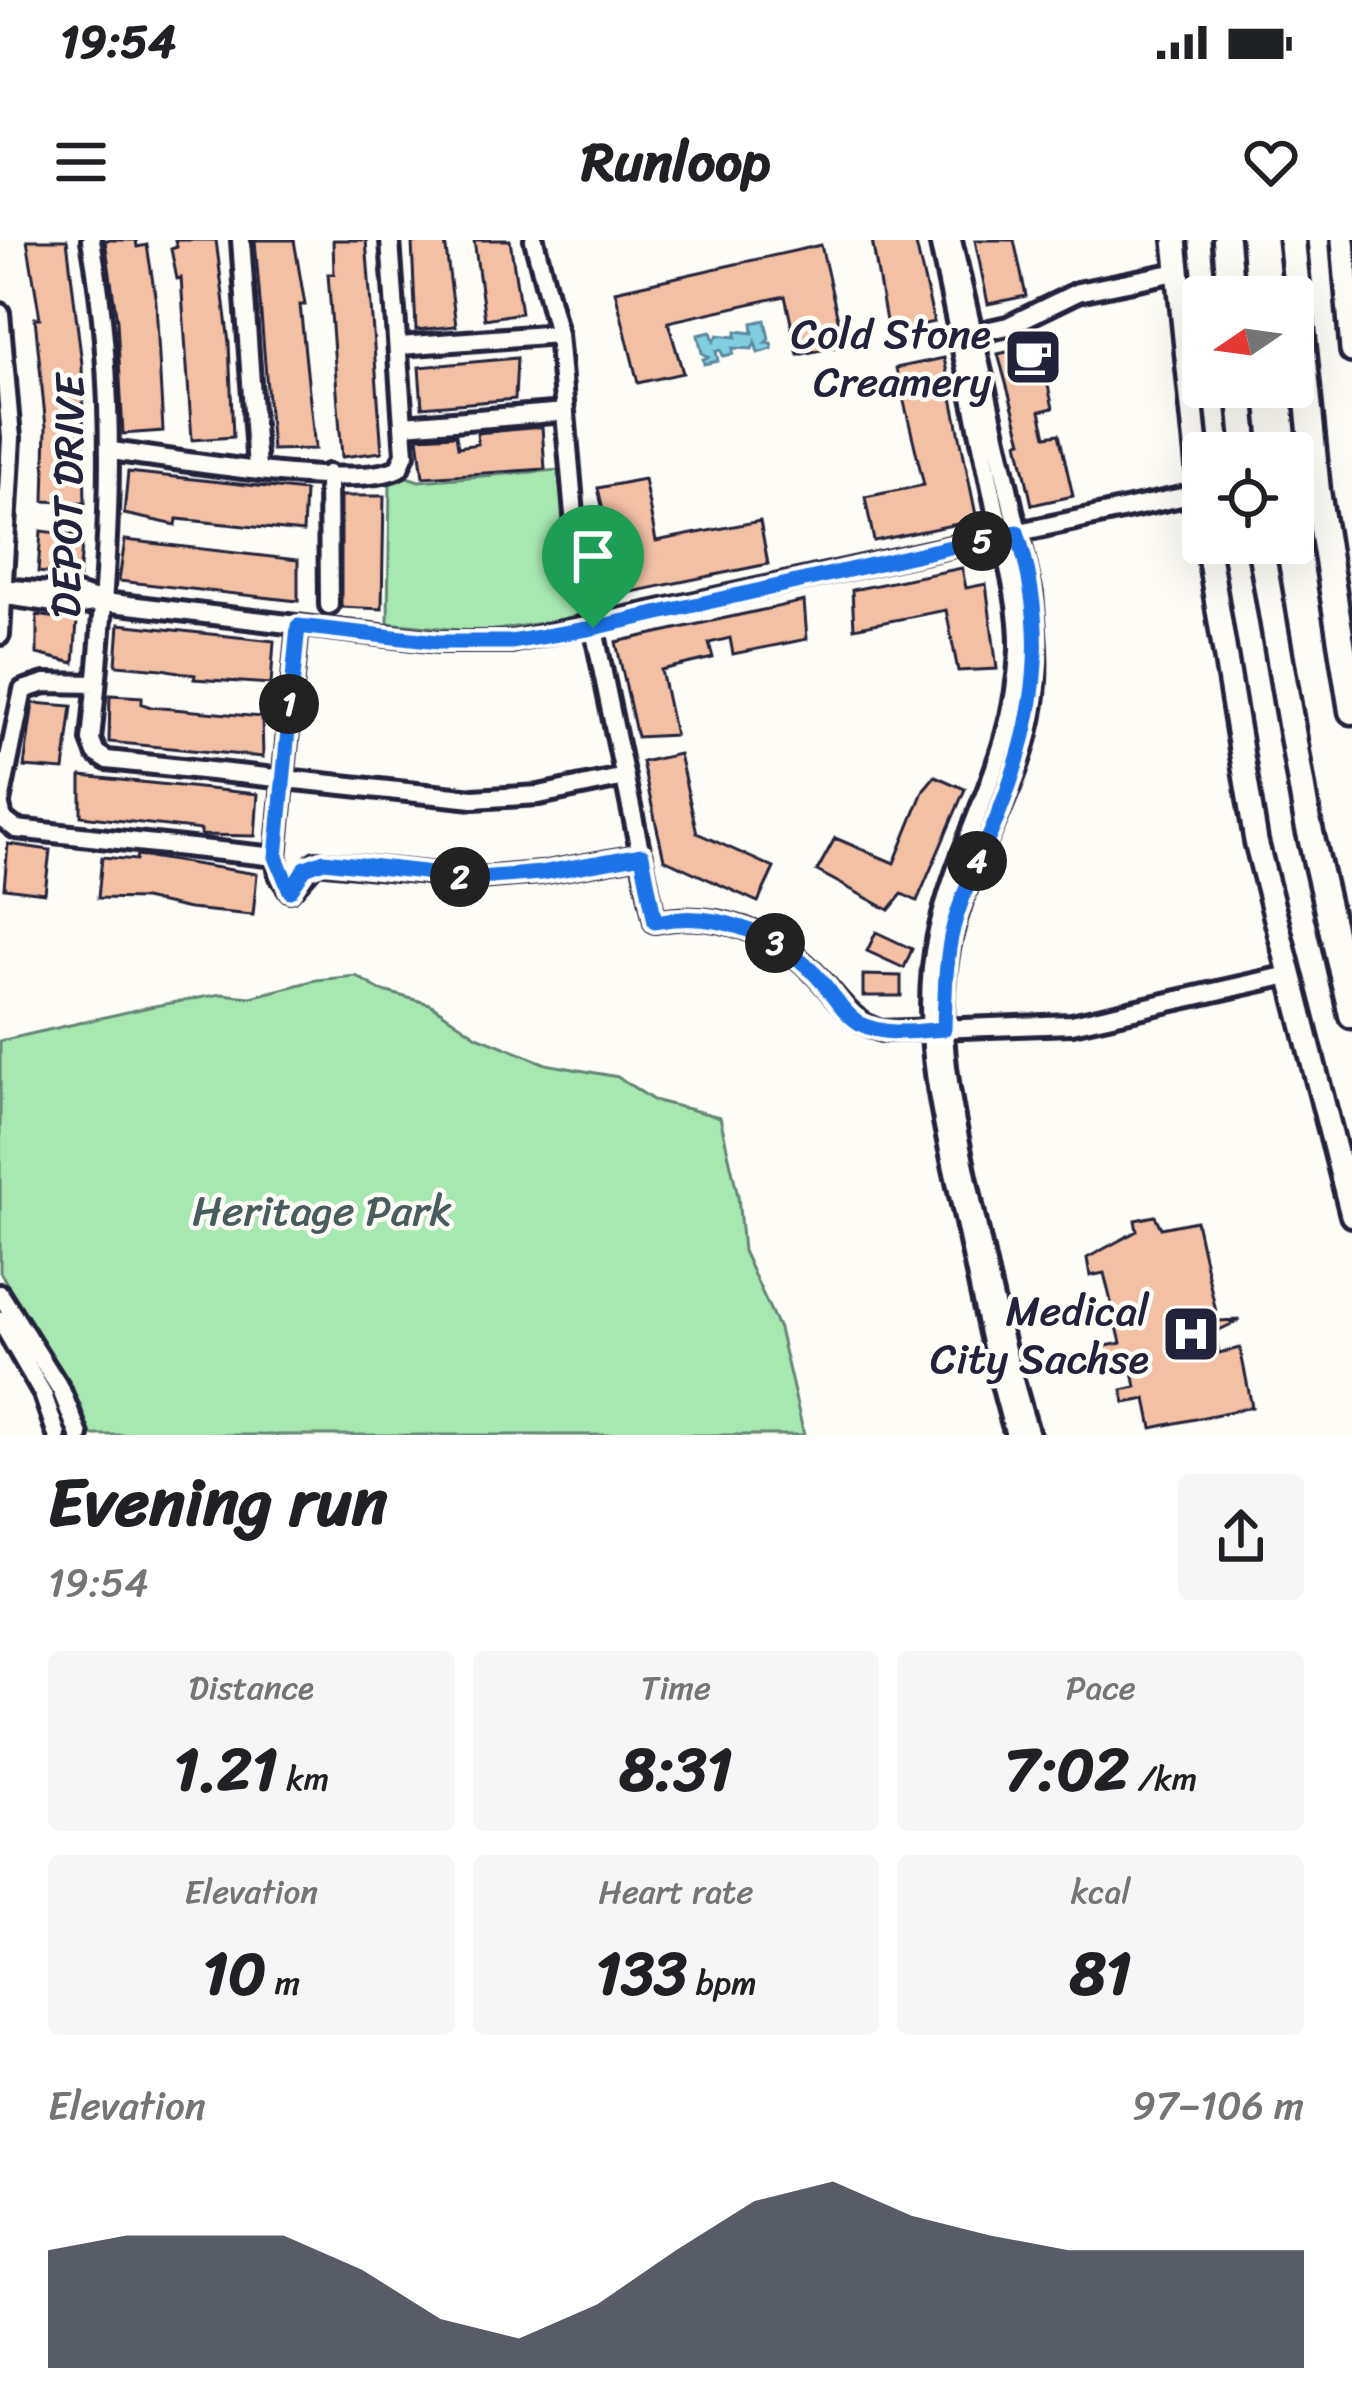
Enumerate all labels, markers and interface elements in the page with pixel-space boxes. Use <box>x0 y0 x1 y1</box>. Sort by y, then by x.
text: 19:54 <box>60 2 176 82</box>
text: Runloop <box>582 114 770 210</box>
icon: menu <box>48 129 114 195</box>
icon: heart <box>1238 129 1304 195</box>
north arrow <box>1182 276 1314 408</box>
map controls <box>1182 276 1314 564</box>
place label: Cold Stone Creamery <box>791 297 991 419</box>
cafe icon: Cold Stone Creamery <box>1002 326 1064 388</box>
street label: DEPOT DRIVE <box>29 371 107 619</box>
button: locate <box>1182 432 1314 564</box>
pin <box>542 505 644 628</box>
pin: 5 <box>952 511 1012 571</box>
text: 5 <box>972 512 992 570</box>
icon: arrive <box>560 523 626 589</box>
pin: 1 <box>259 674 319 734</box>
text: 1 <box>282 675 296 733</box>
pin: 4 <box>947 831 1007 891</box>
text: 4 <box>967 832 987 890</box>
pin: 2 <box>430 847 490 907</box>
text: 2 <box>450 848 470 906</box>
pin: 3 <box>745 913 805 973</box>
text: 3 <box>766 914 784 972</box>
park label: Heritage Park <box>192 1174 452 1248</box>
place label: Medical City Sachse <box>930 1274 1150 1396</box>
hospital icon: Medical City Sachse <box>1160 1303 1222 1365</box>
text: Evening run <box>48 1444 388 1561</box>
button: share <box>1178 1474 1304 1600</box>
text: 19:54 <box>48 1548 149 1617</box>
text: Distance <box>189 1659 314 1717</box>
text: Time <box>641 1659 711 1717</box>
text: Pace <box>1066 1659 1136 1717</box>
text: 1.21 <box>173 1717 278 1823</box>
text: 8:31 <box>620 1717 732 1823</box>
text: 7:02 <box>1004 1717 1129 1823</box>
text: km <box>278 1750 329 1808</box>
text: /km <box>1129 1750 1197 1808</box>
text: Elevation <box>185 1863 318 1921</box>
text: Heart rate <box>599 1863 753 1921</box>
text: kcal <box>1071 1863 1131 1921</box>
text: 10 <box>203 1921 266 2027</box>
text: 133 <box>595 1921 687 2027</box>
text: 81 <box>1070 1921 1132 2027</box>
text: m <box>266 1954 300 2012</box>
text: bpm <box>687 1954 757 2012</box>
text: Elevation <box>48 2071 206 2140</box>
text: 97–106 m <box>1132 2071 1304 2140</box>

